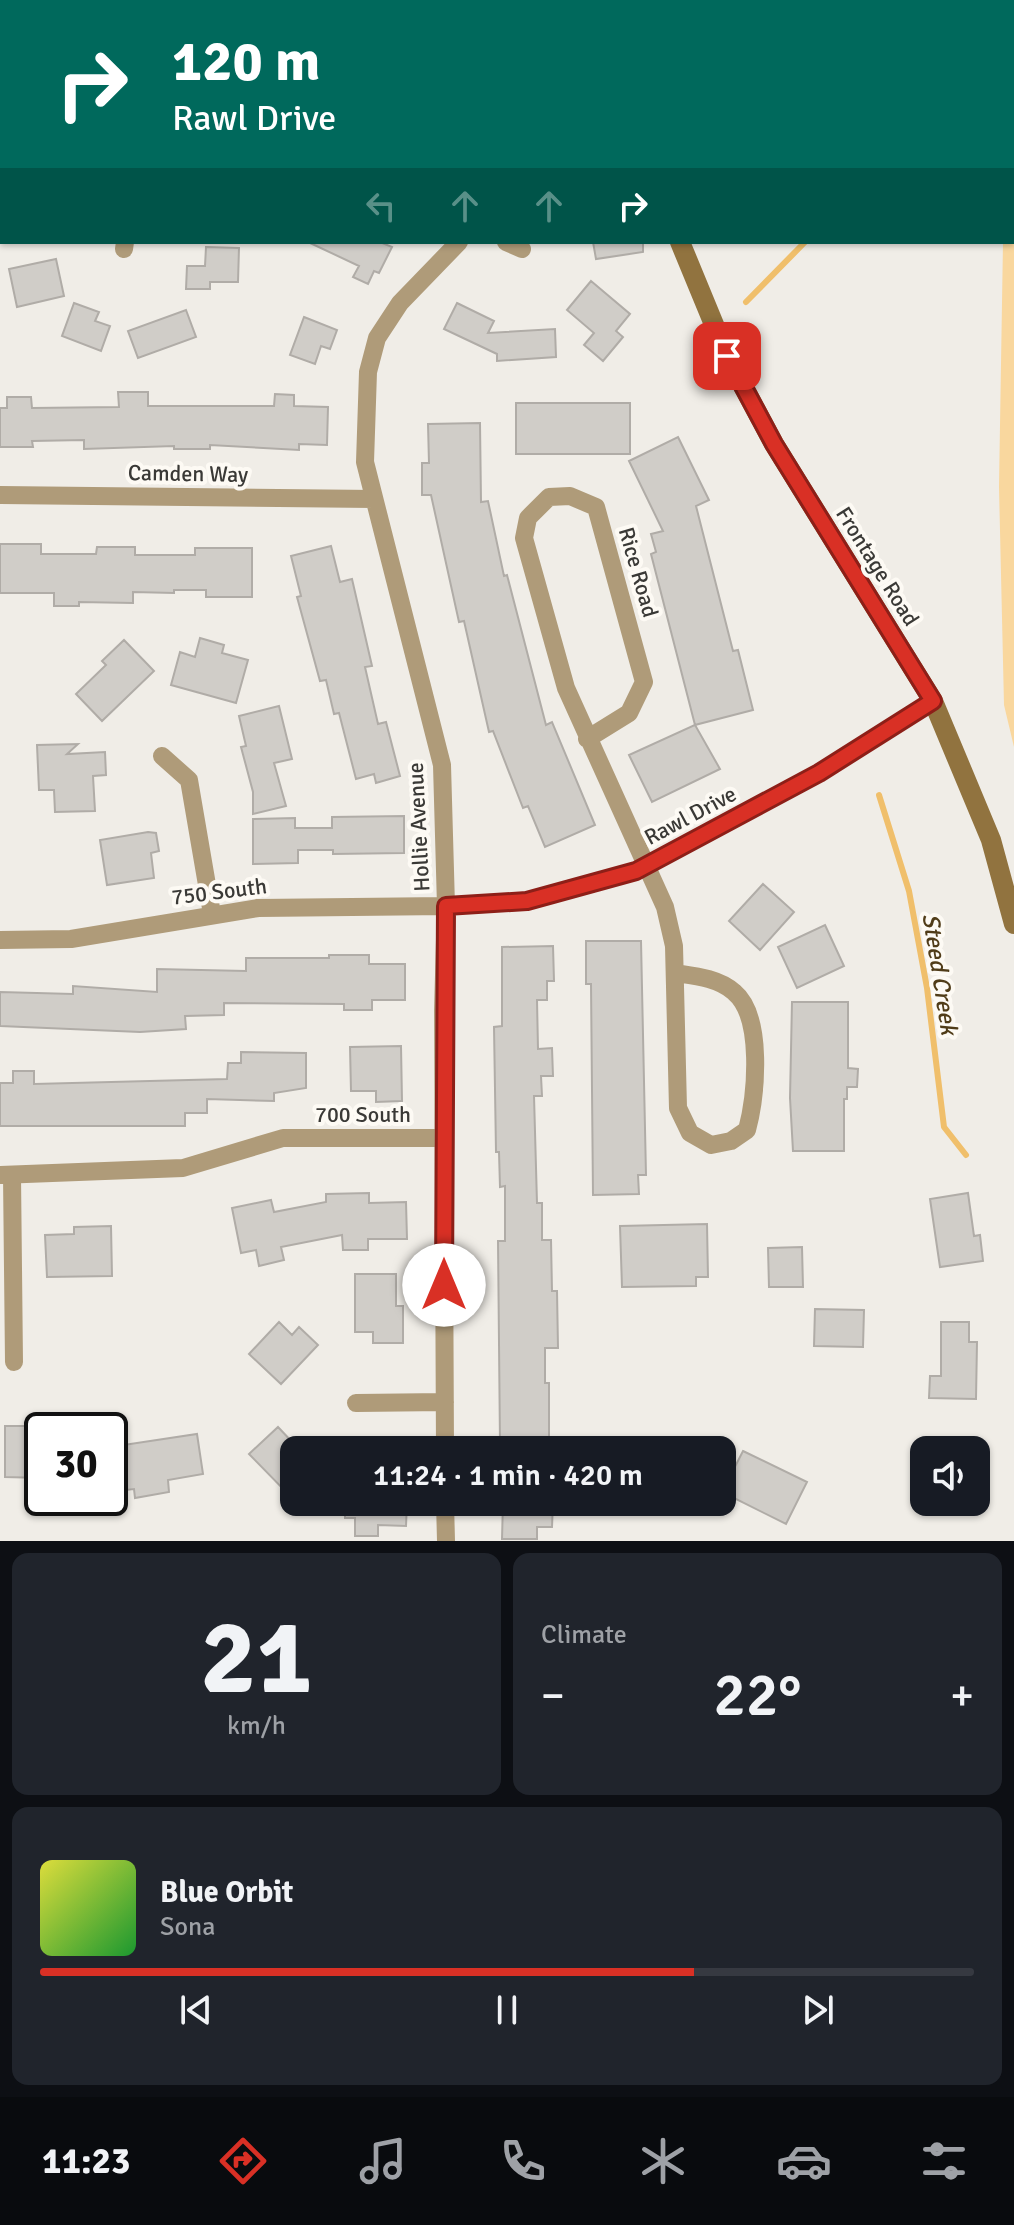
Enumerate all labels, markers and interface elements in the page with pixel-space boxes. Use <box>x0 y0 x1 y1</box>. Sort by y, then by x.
text: 120 m <box>172 27 320 96</box>
icon: right <box>40 32 144 136</box>
text: Rawl Drive <box>172 96 336 141</box>
icon: left <box>359 184 403 228</box>
icon: ahead <box>443 184 487 228</box>
icon: ahead <box>527 184 571 228</box>
icon: right <box>611 184 655 228</box>
pin <box>693 322 761 390</box>
icon: arrive <box>705 334 749 378</box>
street label: Camden Way <box>128 459 249 488</box>
street label: Frontage Road <box>830 502 925 631</box>
street label: Rice Road <box>613 524 664 620</box>
street label: Hollie Avenue <box>402 762 435 892</box>
street label: Rawl Drive <box>640 780 741 851</box>
street label: 750 South <box>170 872 268 911</box>
water label: Steed Creek <box>916 911 965 1039</box>
street label: 700 South <box>315 1101 411 1128</box>
position arrow <box>402 1243 486 1327</box>
speed limit sign: 30 <box>24 1412 128 1516</box>
map controls <box>910 1436 990 1516</box>
button: sound <box>910 1436 990 1516</box>
text: 11:24 · 1 min · 420 m <box>373 1457 643 1494</box>
text: 21 <box>200 1594 313 1722</box>
text: Climate <box>541 1619 627 1651</box>
text: 22° <box>714 1659 801 1733</box>
text: − <box>541 1669 565 1723</box>
text: + <box>950 1669 974 1723</box>
text: km/h <box>227 1710 286 1742</box>
text: Blue Orbit <box>160 1874 293 1911</box>
text: Sona <box>160 1911 215 1943</box>
icon: previous <box>174 1988 218 2032</box>
icon: pause <box>485 1988 529 2032</box>
icon: next <box>796 1988 840 2032</box>
icon: directions <box>215 2133 271 2189</box>
icon: music <box>355 2133 411 2189</box>
icon: phone <box>495 2133 551 2189</box>
icon: climate <box>635 2133 691 2189</box>
icon: car <box>776 2133 832 2189</box>
icon: filters <box>916 2133 972 2189</box>
text: 11:23 <box>42 2139 130 2184</box>

